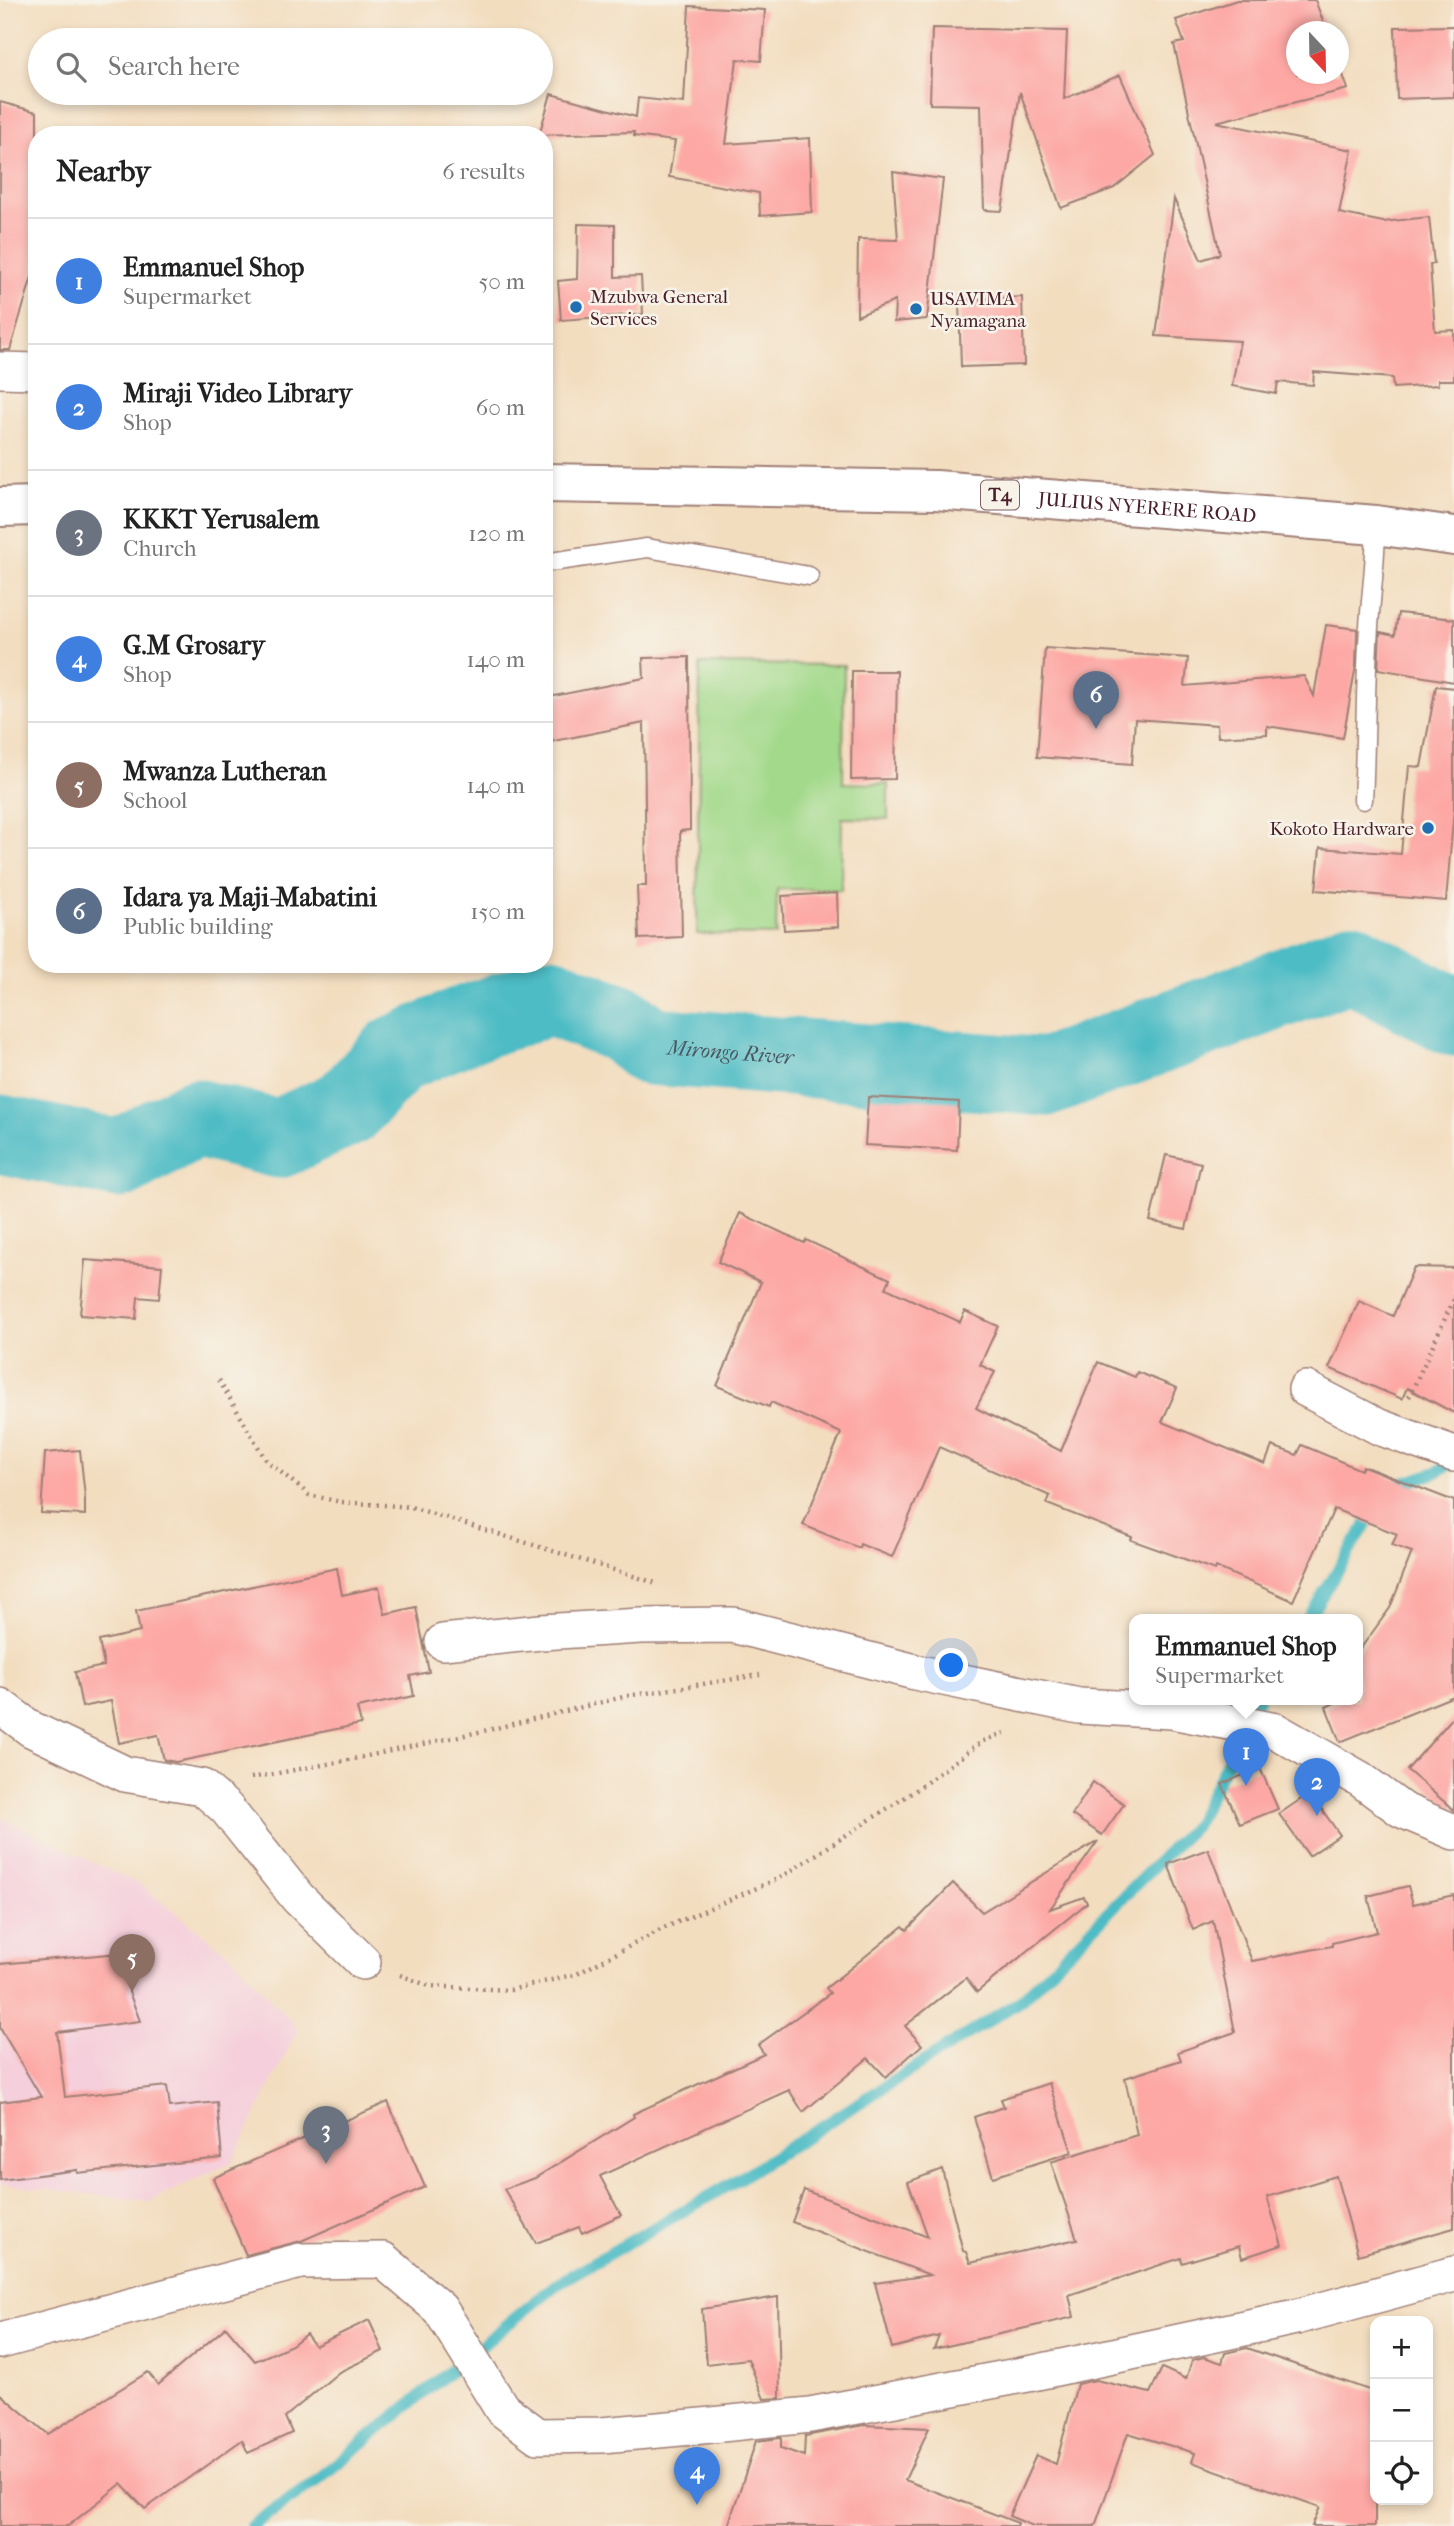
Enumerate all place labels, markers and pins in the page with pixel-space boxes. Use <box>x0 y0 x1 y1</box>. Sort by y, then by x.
place label: Mzubwa General Services <box>590 286 728 330</box>
place label: USAVIMA Nyamagana <box>930 288 1026 332</box>
marker: Mzubwa General Services <box>568 299 584 315</box>
marker: USAVIMA Nyamagana <box>908 301 924 317</box>
pin: 6 <box>1073 671 1119 729</box>
place label: Kokoto Hardware <box>1270 818 1414 840</box>
marker: Kokoto Hardware <box>1420 820 1436 836</box>
pin: 1 <box>1223 1728 1269 1786</box>
pin: 2 <box>1294 1758 1340 1816</box>
pin: 5 <box>109 1934 155 1992</box>
pin: 3 <box>303 2106 349 2164</box>
pin: 4 <box>674 2447 720 2505</box>

